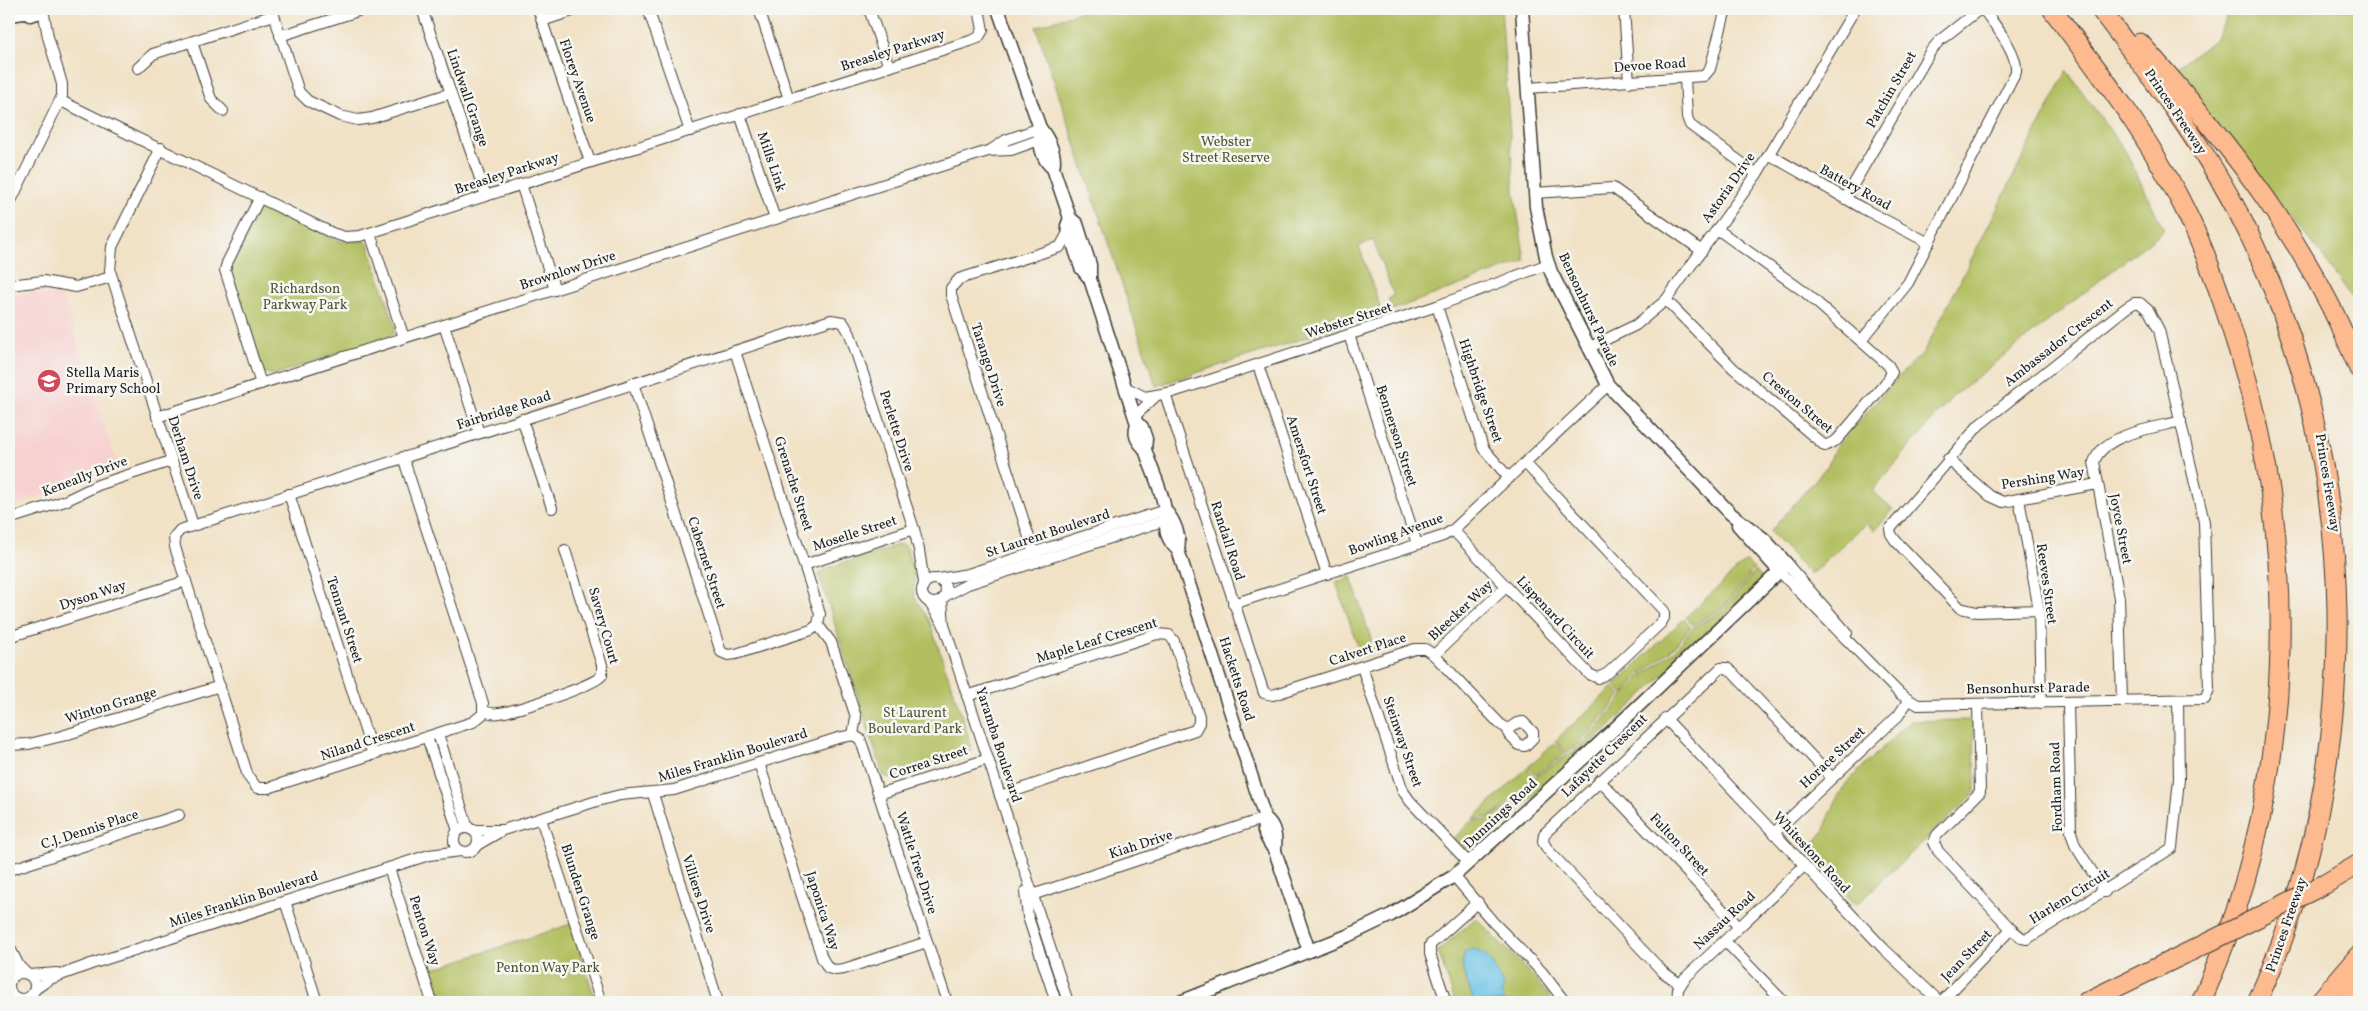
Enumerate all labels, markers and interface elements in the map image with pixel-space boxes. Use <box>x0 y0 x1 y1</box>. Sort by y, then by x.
street label: Breasley Parkway <box>839 25 948 77</box>
street label: Florey Avenue <box>554 36 600 126</box>
street label: Lindwall Grange <box>441 46 493 150</box>
street label: Patchin Street <box>1862 48 1922 132</box>
street label: Devoe Road <box>1613 54 1687 78</box>
street label: Princes Freeway <box>2139 65 2211 159</box>
street label: Mills Link <box>752 129 790 195</box>
park label: Webster Street Reserve <box>1182 133 1270 168</box>
street label: Breasley Parkway <box>453 148 562 200</box>
street label: Astoria Drive <box>1698 149 1761 227</box>
street label: Battery Road <box>1816 161 1894 216</box>
street label: Brownlow Drive <box>518 246 619 295</box>
street label: Bensonhurst Parade <box>1553 250 1623 370</box>
park label: Richardson Parkway Park <box>263 280 348 315</box>
street label: Ambassador Crescent <box>2000 294 2118 392</box>
street label: Webster Street <box>1303 298 1395 344</box>
street label: Tarango Drive <box>966 321 1011 410</box>
street label: Highbridge Street <box>1453 336 1507 446</box>
place label: Stella Maris Primary School <box>66 364 160 399</box>
school or university icon: Stella Maris Primary School <box>36 368 62 394</box>
street label: Creston Street <box>1757 368 1837 439</box>
street label: Bennerson Street <box>1371 383 1421 489</box>
street label: Fairbridge Road <box>454 387 554 435</box>
street label: Perlette Drive <box>874 388 918 474</box>
street label: Derham Drive <box>162 413 208 503</box>
street label: Amersfort Street <box>1281 413 1331 517</box>
street label: Princes Freeway <box>2310 432 2344 534</box>
street label: Grenache Street <box>769 434 817 534</box>
street label: Keneally Drive <box>40 452 131 502</box>
street label: Pershing Way <box>2000 463 2086 495</box>
street label: Joyce Street <box>2104 492 2136 566</box>
street label: Randall Road <box>1205 499 1249 583</box>
street label: St Laurent Boulevard <box>983 505 1113 563</box>
street label: Bowling Avenue <box>1346 509 1446 561</box>
street label: Moselle Street <box>811 511 900 557</box>
street label: Cabernet Street <box>682 515 730 612</box>
street label: Reeves Street <box>2031 542 2061 626</box>
street label: Lispenard Circuit <box>1512 572 1599 664</box>
street label: Tennant Street <box>321 574 367 666</box>
street label: Dyson Way <box>57 576 129 616</box>
street label: Bleecker Way <box>1425 576 1498 646</box>
street label: Savery Court <box>583 585 623 667</box>
street label: Maple Leaf Crescent <box>1034 614 1160 668</box>
street label: Calvert Place <box>1327 629 1409 671</box>
street label: Hacketts Road <box>1213 634 1259 724</box>
street label: Bensonhurst Parade <box>1966 678 2090 700</box>
street label: Winton Grange <box>63 683 159 729</box>
street label: Yaramba Boulevard <box>970 685 1026 805</box>
street label: Steinway Street <box>1378 694 1427 790</box>
park label: St Laurent Boulevard Park <box>868 704 963 739</box>
street label: Lafayette Crescent <box>1558 710 1652 802</box>
street label: Niland Crescent <box>318 718 418 766</box>
street label: Horace Street <box>1796 723 1870 793</box>
street label: Miles Franklin Boulevard <box>656 724 810 788</box>
street label: Correa Street <box>887 741 971 785</box>
street label: Fordham Road <box>2046 741 2068 833</box>
street label: Dunnings Road <box>1460 775 1542 853</box>
street label: C.J. Dennis Place <box>39 805 141 855</box>
street label: Whitestone Road <box>1768 808 1854 898</box>
street label: Wattle Tree Drive <box>891 809 942 917</box>
street label: Fulton Street <box>1645 809 1713 881</box>
street label: Kiah Drive <box>1107 826 1176 864</box>
street label: Blunden Grange <box>556 841 605 943</box>
street label: Villiers Drive <box>676 852 720 936</box>
street label: Harlem Circuit <box>2026 865 2114 929</box>
street label: Miles Franklin Boulevard <box>167 867 321 933</box>
street label: Japonica Way <box>800 869 844 954</box>
street label: Princes Freeway <box>2262 874 2312 975</box>
street label: Nassau Road <box>1690 887 1760 955</box>
street label: Penton Way <box>404 893 444 969</box>
street label: Jean Street <box>1937 926 1997 986</box>
park label: Penton Way Park <box>496 959 600 978</box>

